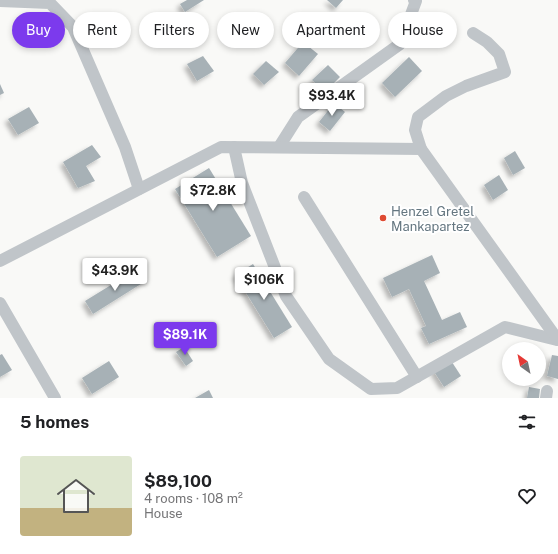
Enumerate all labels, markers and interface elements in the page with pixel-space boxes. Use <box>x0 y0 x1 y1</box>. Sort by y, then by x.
chip: Buy <box>12 12 65 48</box>
chip: Rent <box>73 12 131 48</box>
chip: Filters <box>139 12 209 48</box>
chip: New <box>217 12 274 48</box>
chip: Apartment <box>282 12 380 48</box>
chip: House <box>388 12 457 48</box>
pin: $93.4K <box>299 83 365 117</box>
text: $93.4K <box>308 88 356 103</box>
pin: $72.8K <box>180 178 246 212</box>
text: $72.8K <box>190 183 236 198</box>
place label: Henzel Gretel Mankapartez <box>391 204 474 234</box>
marker: Henzel Gretel Mankapartez <box>378 213 388 223</box>
pin: $43.9K <box>82 258 148 292</box>
text: $43.9K <box>91 263 139 278</box>
pin: $106K <box>236 267 292 301</box>
text: $106K <box>244 272 284 287</box>
pin: $89.1K <box>152 322 218 356</box>
text: $89.1K <box>163 327 207 342</box>
north arrow <box>502 342 546 386</box>
map controls <box>502 342 546 386</box>
icon: filters <box>516 411 538 433</box>
text: 5 homes <box>20 412 89 432</box>
text: $89,100 <box>144 471 212 491</box>
icon: home <box>52 472 100 520</box>
icon: heart <box>516 485 538 507</box>
text: 4 rooms · 108 m² <box>144 491 243 506</box>
text: House <box>144 506 183 521</box>

